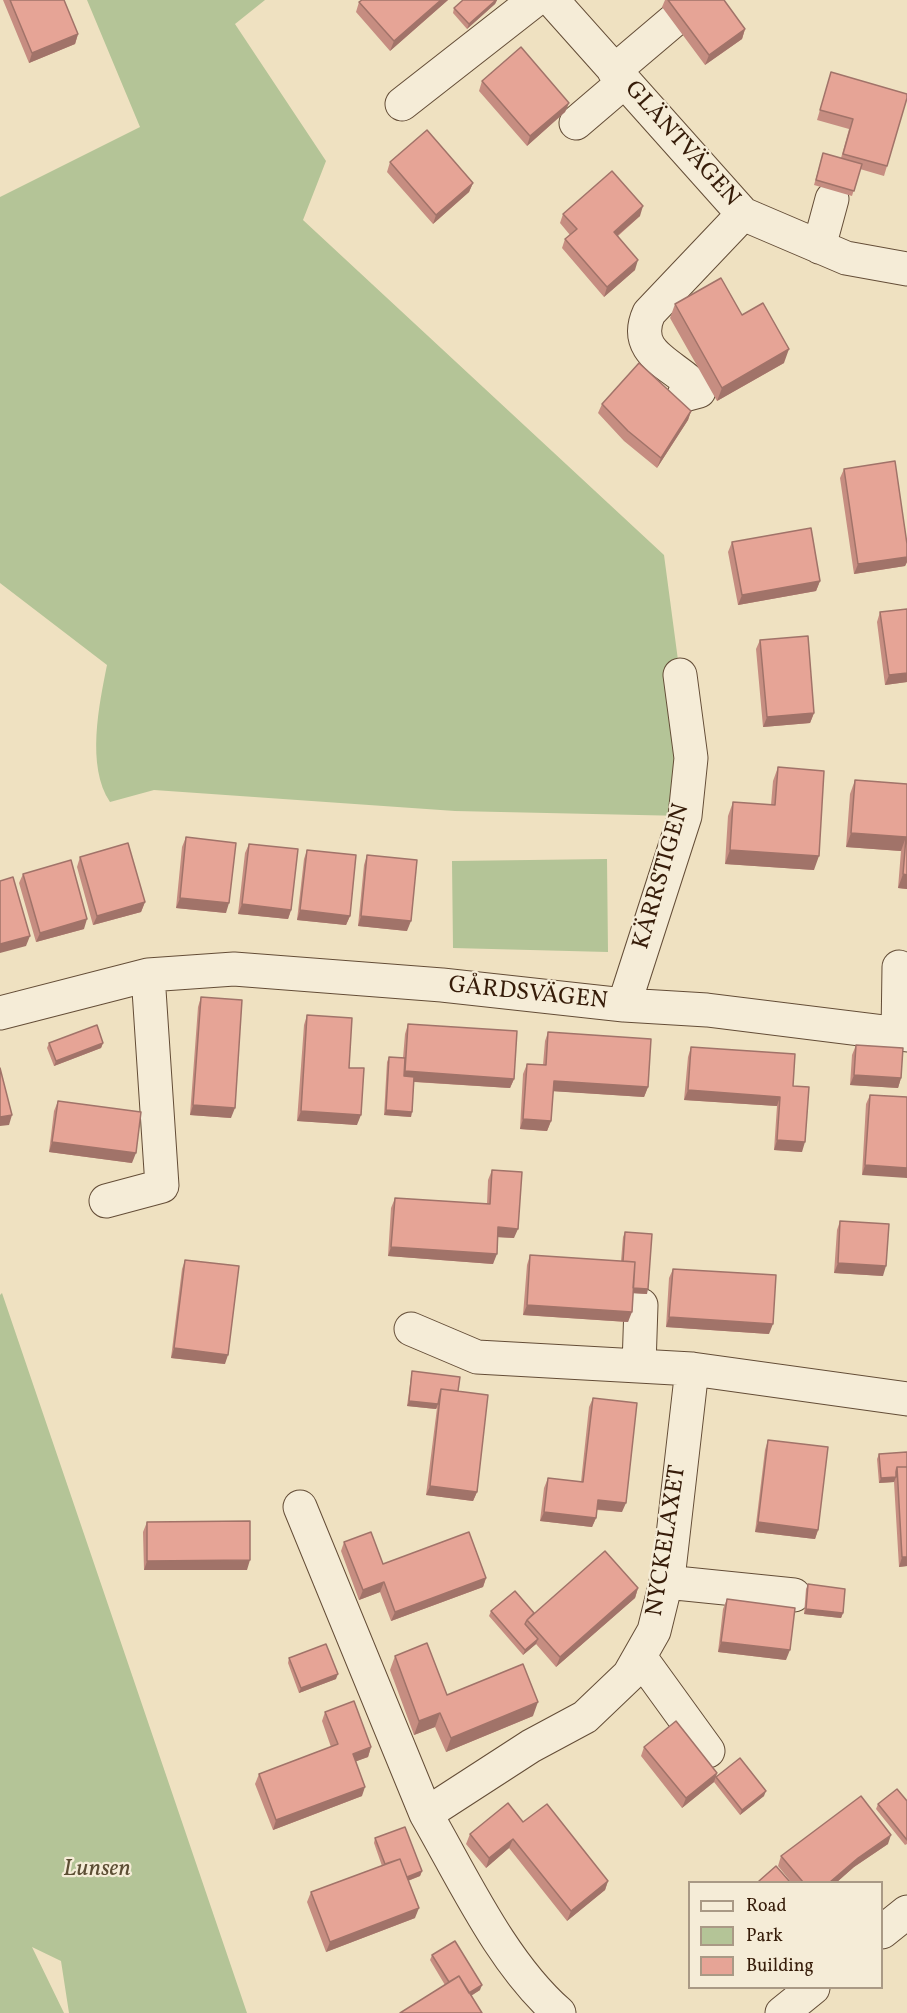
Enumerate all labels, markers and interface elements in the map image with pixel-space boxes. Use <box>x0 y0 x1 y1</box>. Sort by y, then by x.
street label: GLÄNTVÄGEN <box>617 76 745 214</box>
street label: KÄRRSTIGEN <box>628 801 698 953</box>
street label: GÅRDSVÄGEN <box>447 972 609 1018</box>
street label: NYCKELAXET <box>642 1463 694 1619</box>
park label: Lunsen <box>63 1857 131 1885</box>
legend <box>688 1881 883 1989</box>
text: Road <box>746 1894 787 1919</box>
text: Park <box>746 1924 783 1949</box>
text: Building <box>746 1954 814 1979</box>

